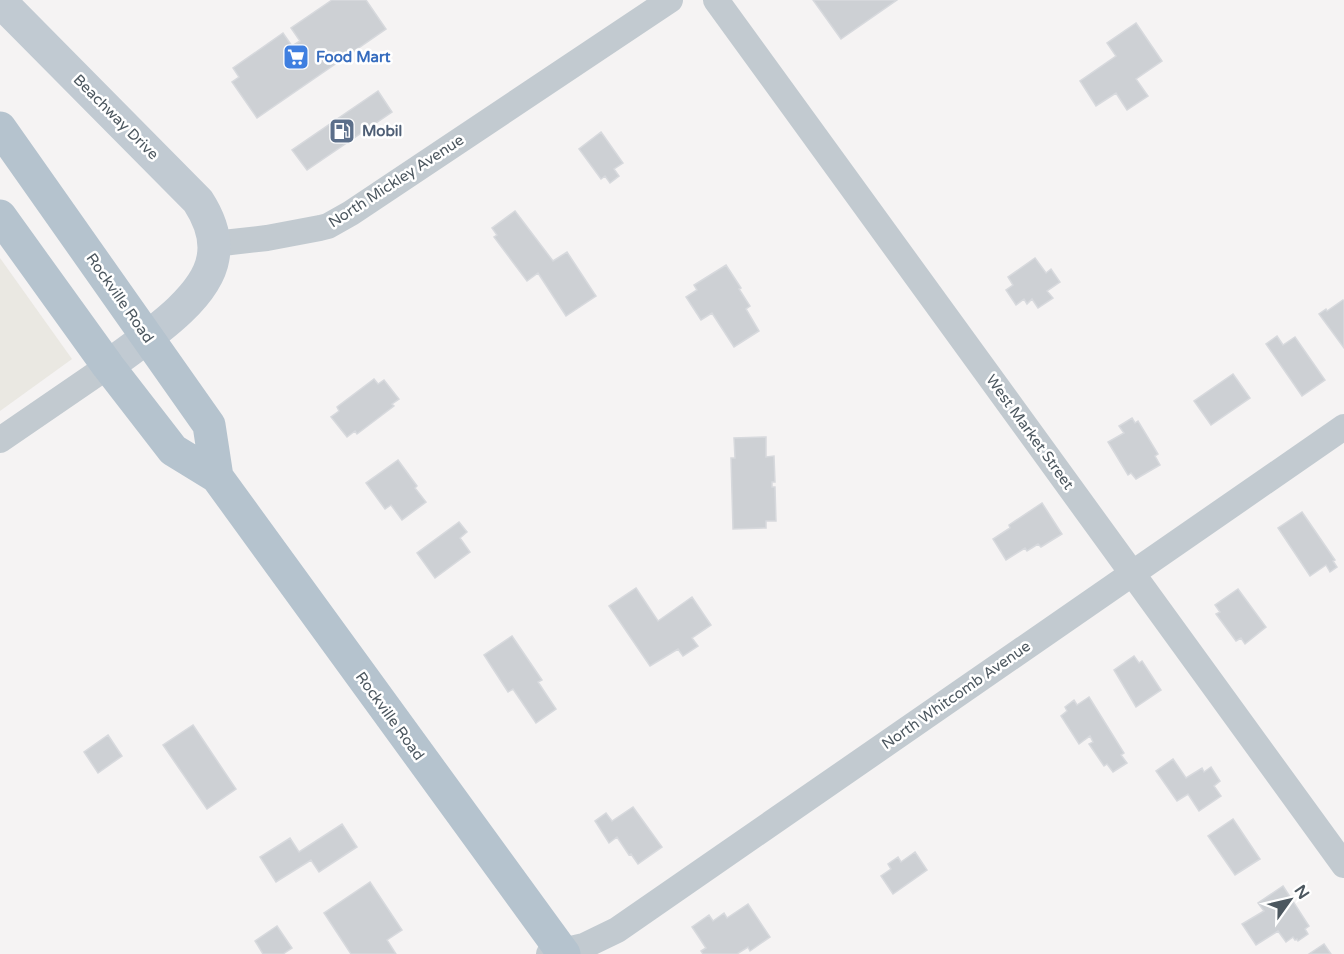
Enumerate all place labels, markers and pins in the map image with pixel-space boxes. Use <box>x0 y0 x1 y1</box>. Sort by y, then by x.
supermarket icon: Food Mart <box>281 42 311 72</box>
place label: Food Mart <box>316 48 391 66</box>
fuel station icon: Mobil <box>327 116 357 146</box>
place label: Mobil <box>362 122 402 140</box>

